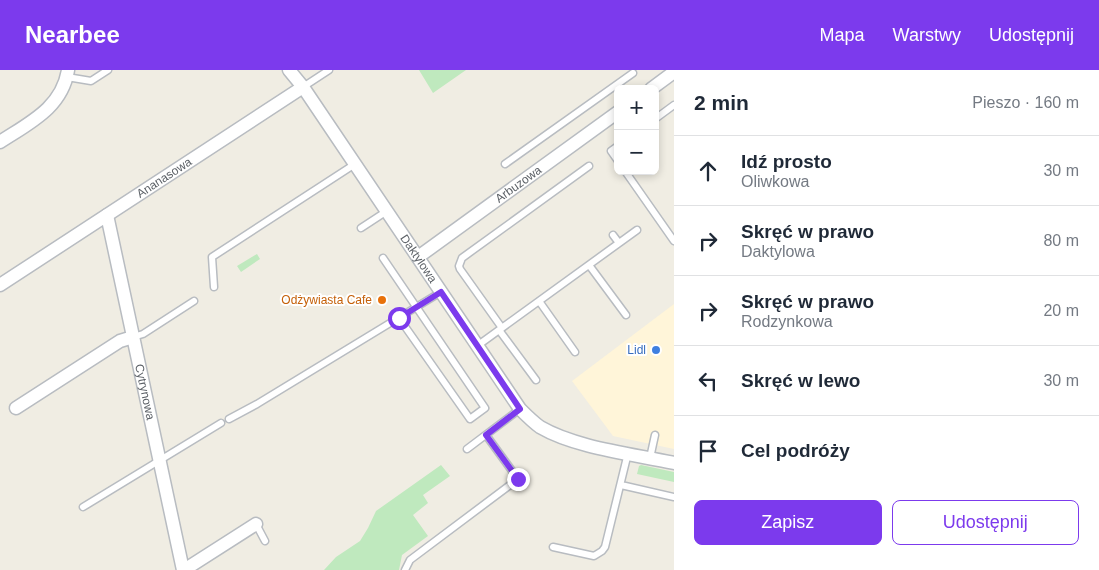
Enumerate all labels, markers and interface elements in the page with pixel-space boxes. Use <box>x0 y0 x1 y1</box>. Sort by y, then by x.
text: Nearbee <box>25 21 120 48</box>
text: Mapa <box>820 25 865 45</box>
text: Warstwy <box>893 25 961 45</box>
text: Udostępnij <box>989 25 1074 45</box>
map controls <box>614 85 659 175</box>
button: + <box>614 85 659 130</box>
text: 2 min <box>694 91 749 114</box>
text: Pieszo · 160 m <box>972 94 1079 111</box>
button: − <box>614 130 659 175</box>
text: Idź prosto <box>741 151 832 172</box>
street label: Ananasowa <box>134 155 194 201</box>
icon: ahead <box>694 157 722 185</box>
text: 30 m <box>1043 162 1079 179</box>
street label: Arbuzowa <box>493 163 544 206</box>
text: Oliwkowa <box>741 173 809 190</box>
text: Skręć w prawo <box>741 221 874 242</box>
icon: right <box>694 227 722 255</box>
street label: Daktylowa <box>397 232 440 286</box>
text: 80 m <box>1043 232 1079 249</box>
text: Daktylowa <box>741 243 815 260</box>
text: Skręć w prawo <box>741 291 874 312</box>
place label: Odżywiasta Cafe <box>281 293 372 307</box>
marker: Odżywiasta Cafe <box>376 294 388 306</box>
icon: right <box>694 297 722 325</box>
text: 20 m <box>1043 302 1079 319</box>
route start <box>388 307 411 330</box>
text: Rodzynkowa <box>741 313 833 330</box>
place label: Lidl <box>627 343 646 357</box>
marker: Lidl <box>650 344 662 356</box>
street label: Cytrynowa <box>132 363 158 422</box>
icon: left <box>694 367 722 395</box>
text: Skręć w lewo <box>741 370 860 391</box>
text: 30 m <box>1043 372 1079 389</box>
icon: arrive <box>694 437 722 465</box>
text: Cel podróży <box>741 440 850 461</box>
route end <box>507 468 530 491</box>
button: Zapisz <box>694 500 882 545</box>
button: Udostępnij <box>892 500 1079 545</box>

